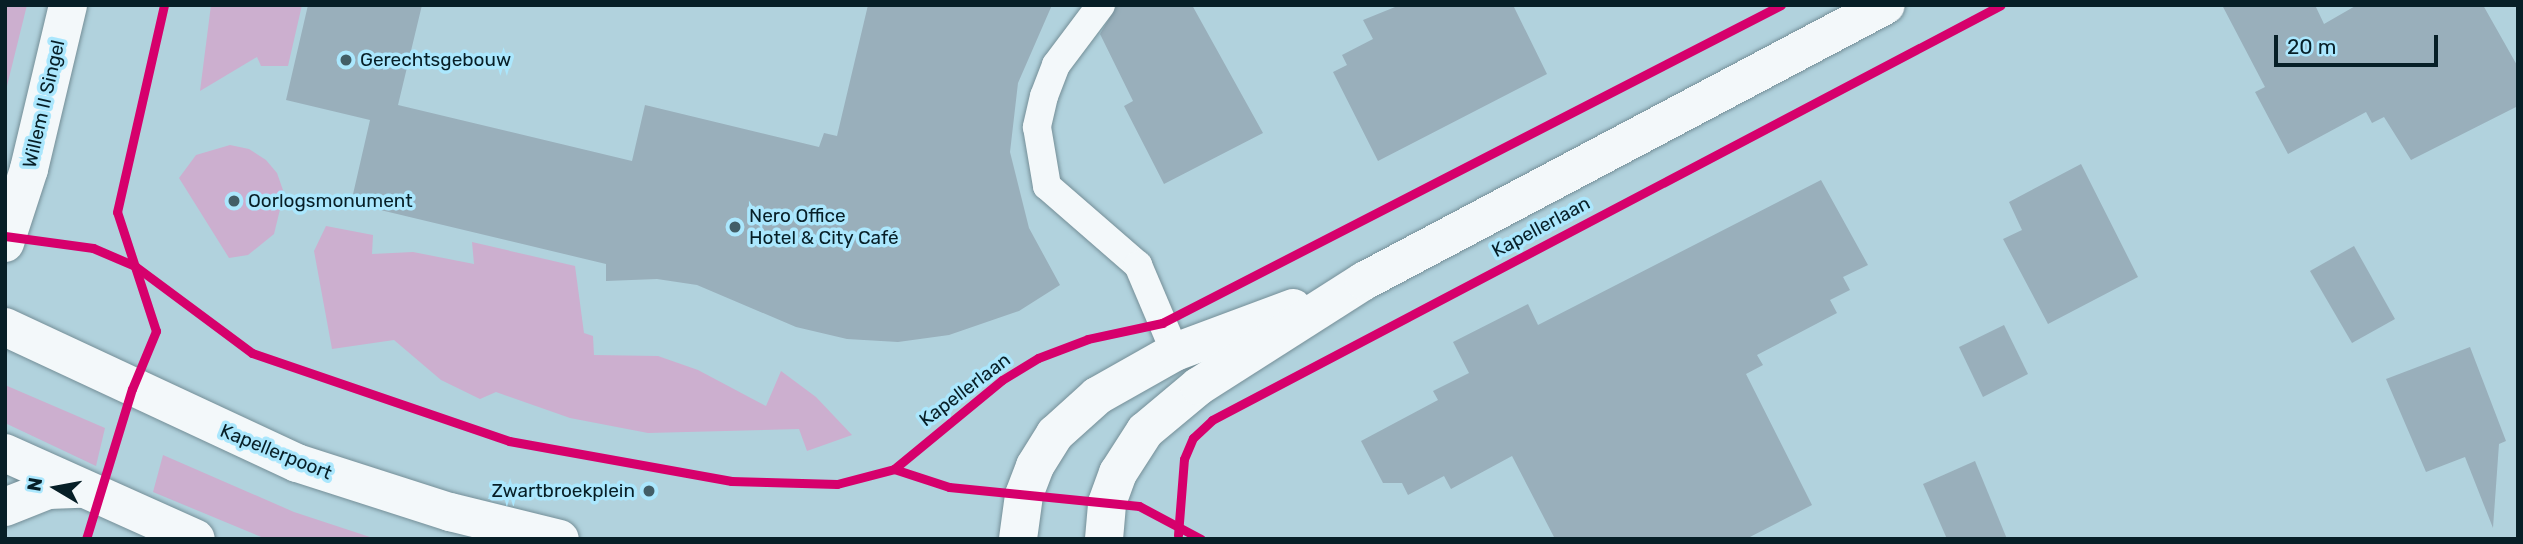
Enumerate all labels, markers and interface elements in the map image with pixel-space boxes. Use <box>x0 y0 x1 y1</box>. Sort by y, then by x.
scale bar <box>2278 21 2442 65</box>
text: 20 m <box>2287 34 2336 59</box>
street label: Willem II Singel <box>18 38 70 170</box>
place label: Gerechtsgebouw <box>360 49 511 71</box>
marker: Gerechtsgebouw <box>338 52 354 68</box>
place label: Oorlogsmonument <box>248 190 413 212</box>
street label: Kapellerlaan <box>1488 192 1594 262</box>
marker: Oorlogsmonument <box>226 193 242 209</box>
place label: Nero Office Hotel & City Café <box>749 205 899 249</box>
marker: Nero Office Hotel & City Café <box>727 219 743 235</box>
street label: Kapellerlaan <box>915 348 1015 432</box>
street label: Kapellerpoort <box>217 419 335 485</box>
north arrow <box>21 453 91 523</box>
text: N <box>22 476 47 493</box>
place label: Zwartbroekplein <box>491 480 635 502</box>
marker: Zwartbroekplein <box>641 483 657 499</box>

